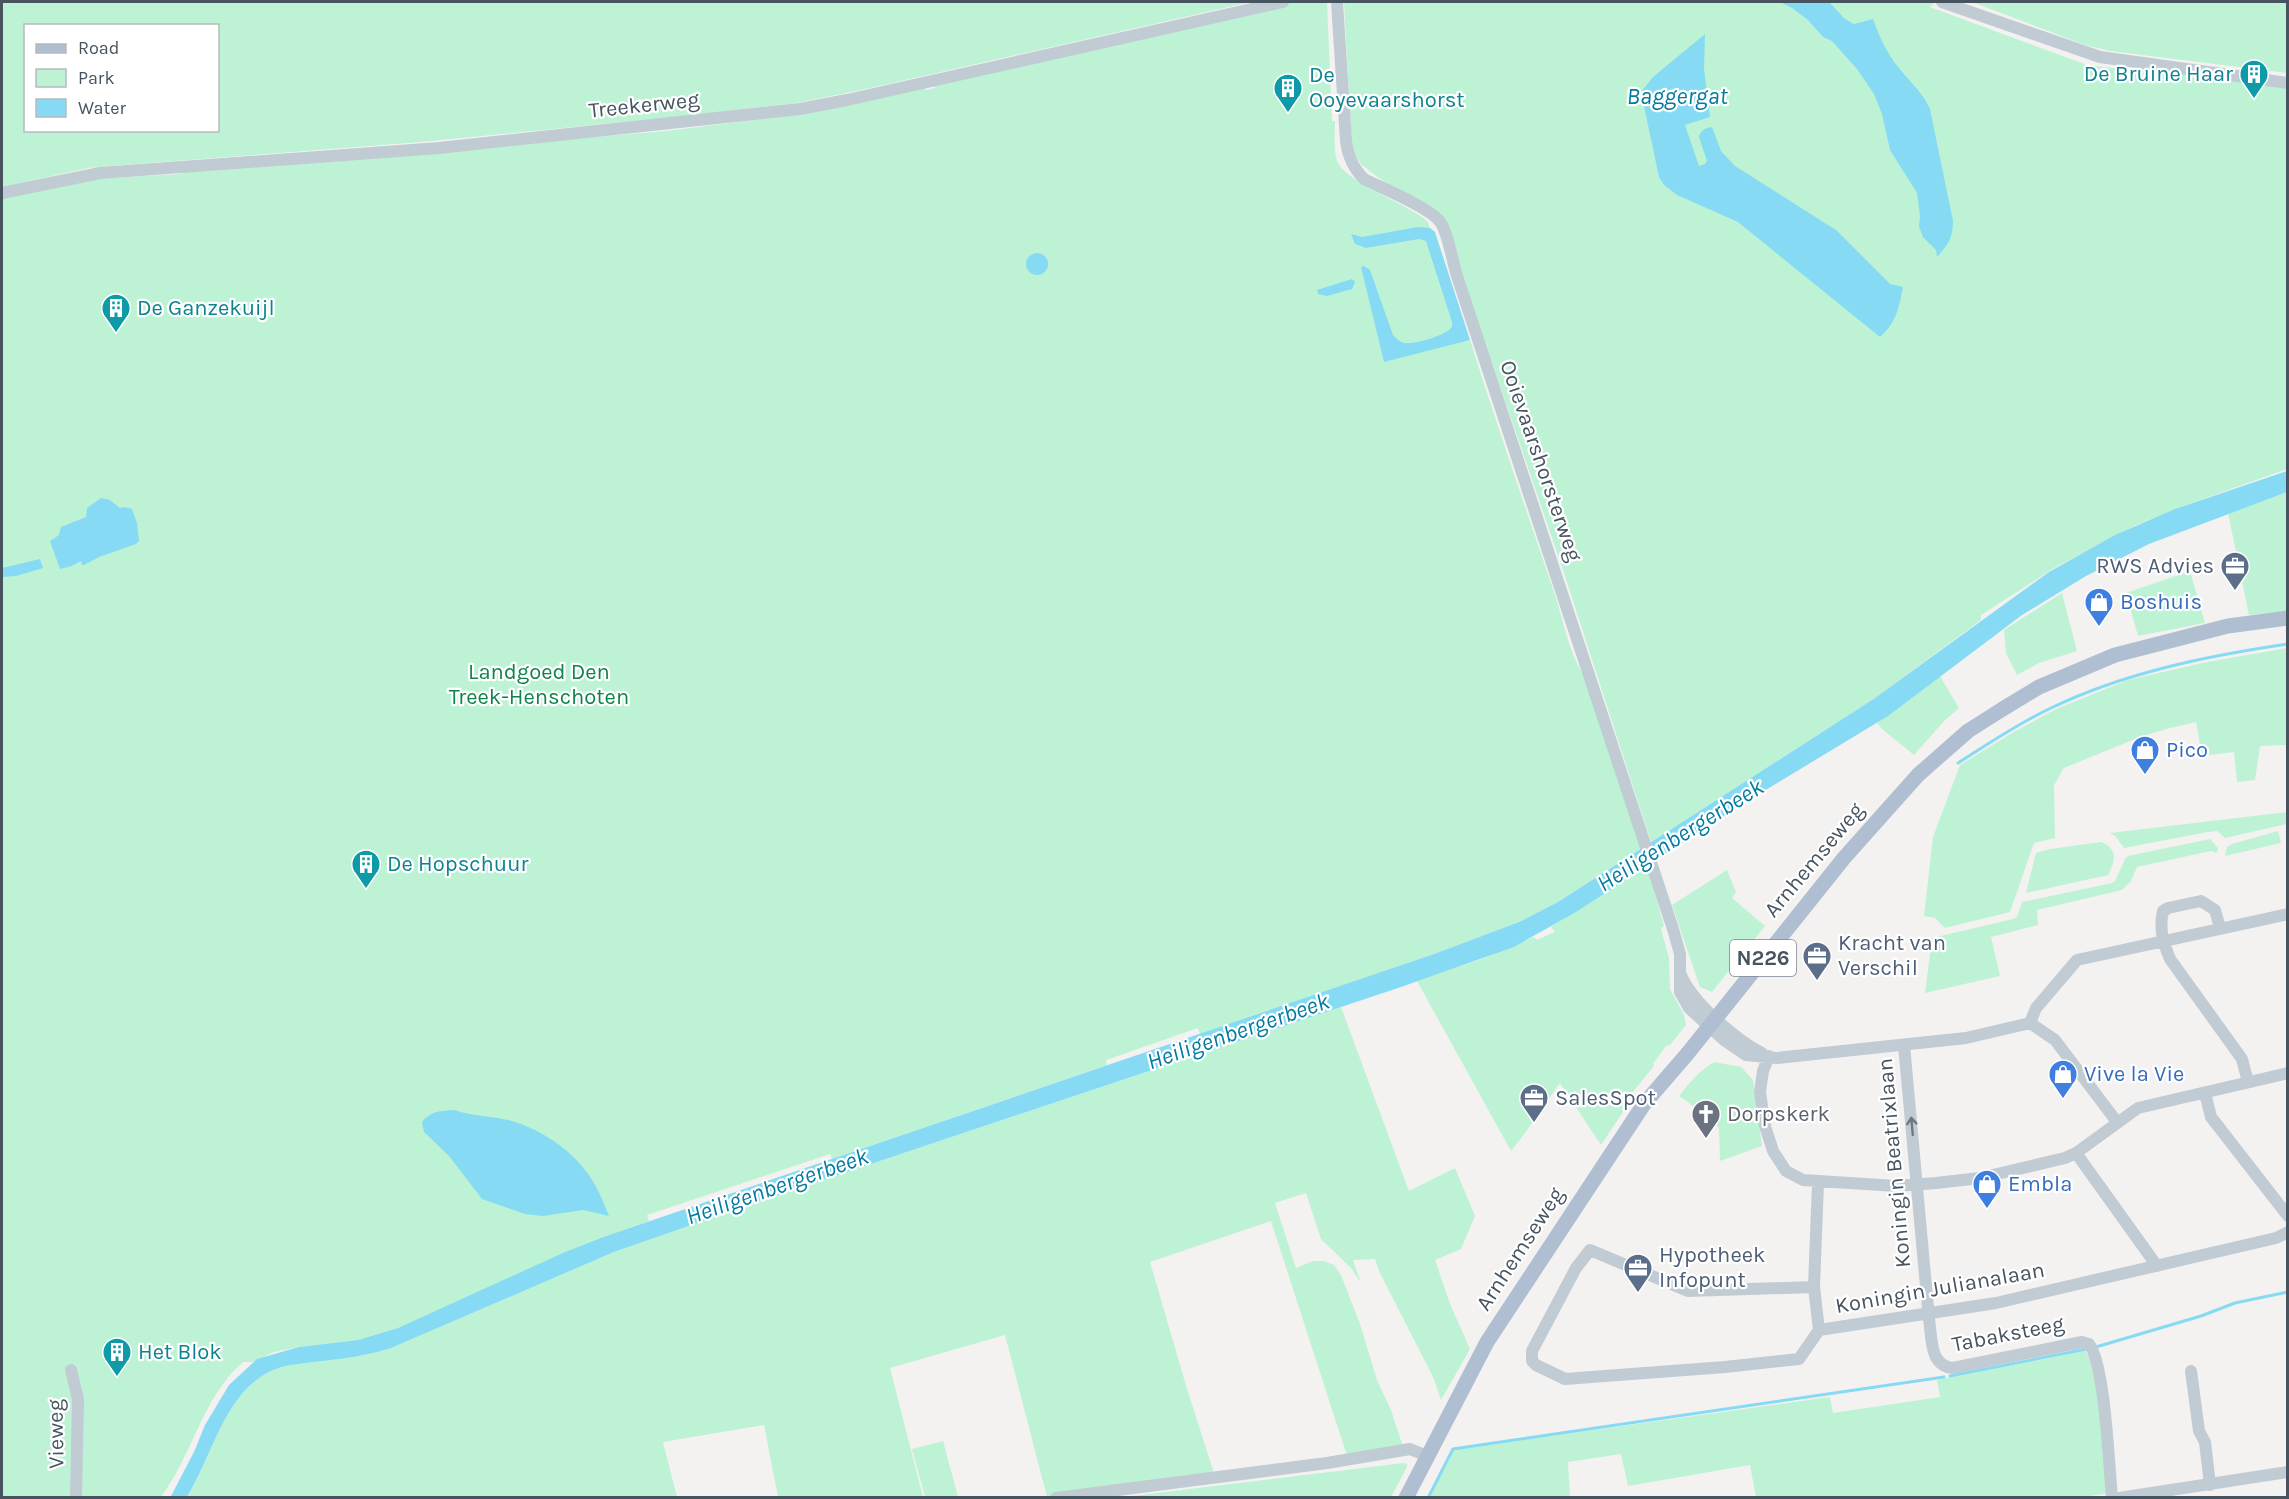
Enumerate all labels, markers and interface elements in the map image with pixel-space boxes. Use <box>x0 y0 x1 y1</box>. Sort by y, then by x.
legend <box>24 24 219 132</box>
text: Road <box>78 37 119 59</box>
building icon: De Bruine Haar <box>2238 58 2270 100</box>
place label: De Bruine Haar <box>2084 61 2233 87</box>
place label: De Ooyevaarshorst <box>1309 62 1465 113</box>
text: Park <box>78 67 115 89</box>
building icon: De Ooyevaarshorst <box>1272 72 1304 114</box>
water label: Baggergat <box>1626 82 1729 110</box>
street label: Treekerweg <box>587 86 701 124</box>
text: Water <box>78 97 126 119</box>
building icon: De Ganzekuijl <box>100 292 132 334</box>
place label: De Ganzekuijl <box>137 295 275 321</box>
street label: Ooievaarshorsterweg <box>1494 357 1588 565</box>
office icon: RWS Advies <box>2219 550 2251 592</box>
place label: RWS Advies <box>2096 553 2214 579</box>
shop icon: Boshuis <box>2083 586 2115 628</box>
place label: Boshuis <box>2120 589 2202 615</box>
park label: Landgoed Den Treek-Henschoten <box>449 659 629 710</box>
shop icon: Pico <box>2129 734 2161 776</box>
place label: Pico <box>2166 737 2208 763</box>
water label: Heiligenbergerbeek <box>1592 772 1769 897</box>
street label: Arnhemseweg <box>1759 797 1870 923</box>
building icon: De Hopschuur <box>350 848 382 890</box>
place label: De Hopschuur <box>387 851 528 877</box>
place label: Kracht van Verschil <box>1838 930 1946 981</box>
road number: N226 <box>1730 940 1796 976</box>
office icon: Kracht van Verschil <box>1801 940 1833 982</box>
water label: Heiligenbergerbeek <box>1143 986 1334 1075</box>
street label: Koningin Beatrixlaan <box>1872 1057 1916 1269</box>
shop icon: Vive la Vie <box>2047 1058 2079 1100</box>
place label: Vive la Vie <box>2084 1061 2184 1087</box>
office icon: SalesSpot <box>1518 1082 1550 1124</box>
place label: SalesSpot <box>1555 1085 1656 1111</box>
church icon: Dorpskerk <box>1690 1098 1722 1140</box>
place label: Dorpskerk <box>1727 1101 1830 1127</box>
one-way arrow <box>1906 1116 1917 1136</box>
water label: Heiligenbergerbeek <box>682 1141 873 1230</box>
shop icon: Embla <box>1971 1168 2003 1210</box>
place label: Embla <box>2008 1171 2072 1197</box>
street label: Arnhemseweg <box>1471 1182 1570 1315</box>
place label: Hypotheek Infopunt <box>1659 1242 1765 1293</box>
office icon: Hypotheek Infopunt <box>1622 1252 1654 1294</box>
street label: Koningin Julianalaan <box>1833 1257 2047 1319</box>
street label: Tabaksteeg <box>1950 1310 2067 1358</box>
building icon: Het Blok <box>101 1336 133 1378</box>
place label: Het Blok <box>138 1339 222 1365</box>
street label: Vieweg <box>42 1398 70 1469</box>

